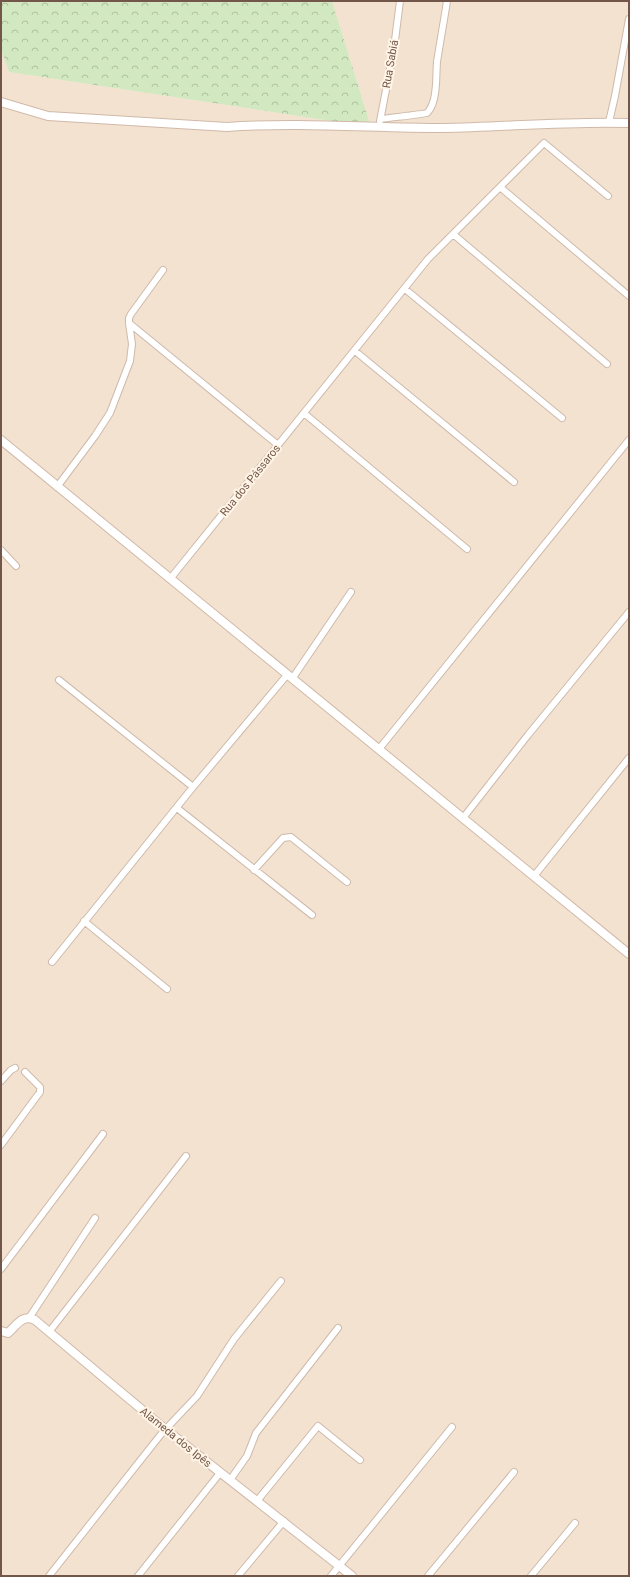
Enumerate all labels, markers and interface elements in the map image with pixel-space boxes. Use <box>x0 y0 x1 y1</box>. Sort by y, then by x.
street label: Rua Sabiá <box>380 39 401 89</box>
street label: Rua dos Pássaros <box>218 442 283 519</box>
street label: Alameda dos Ipês <box>137 1405 214 1470</box>

